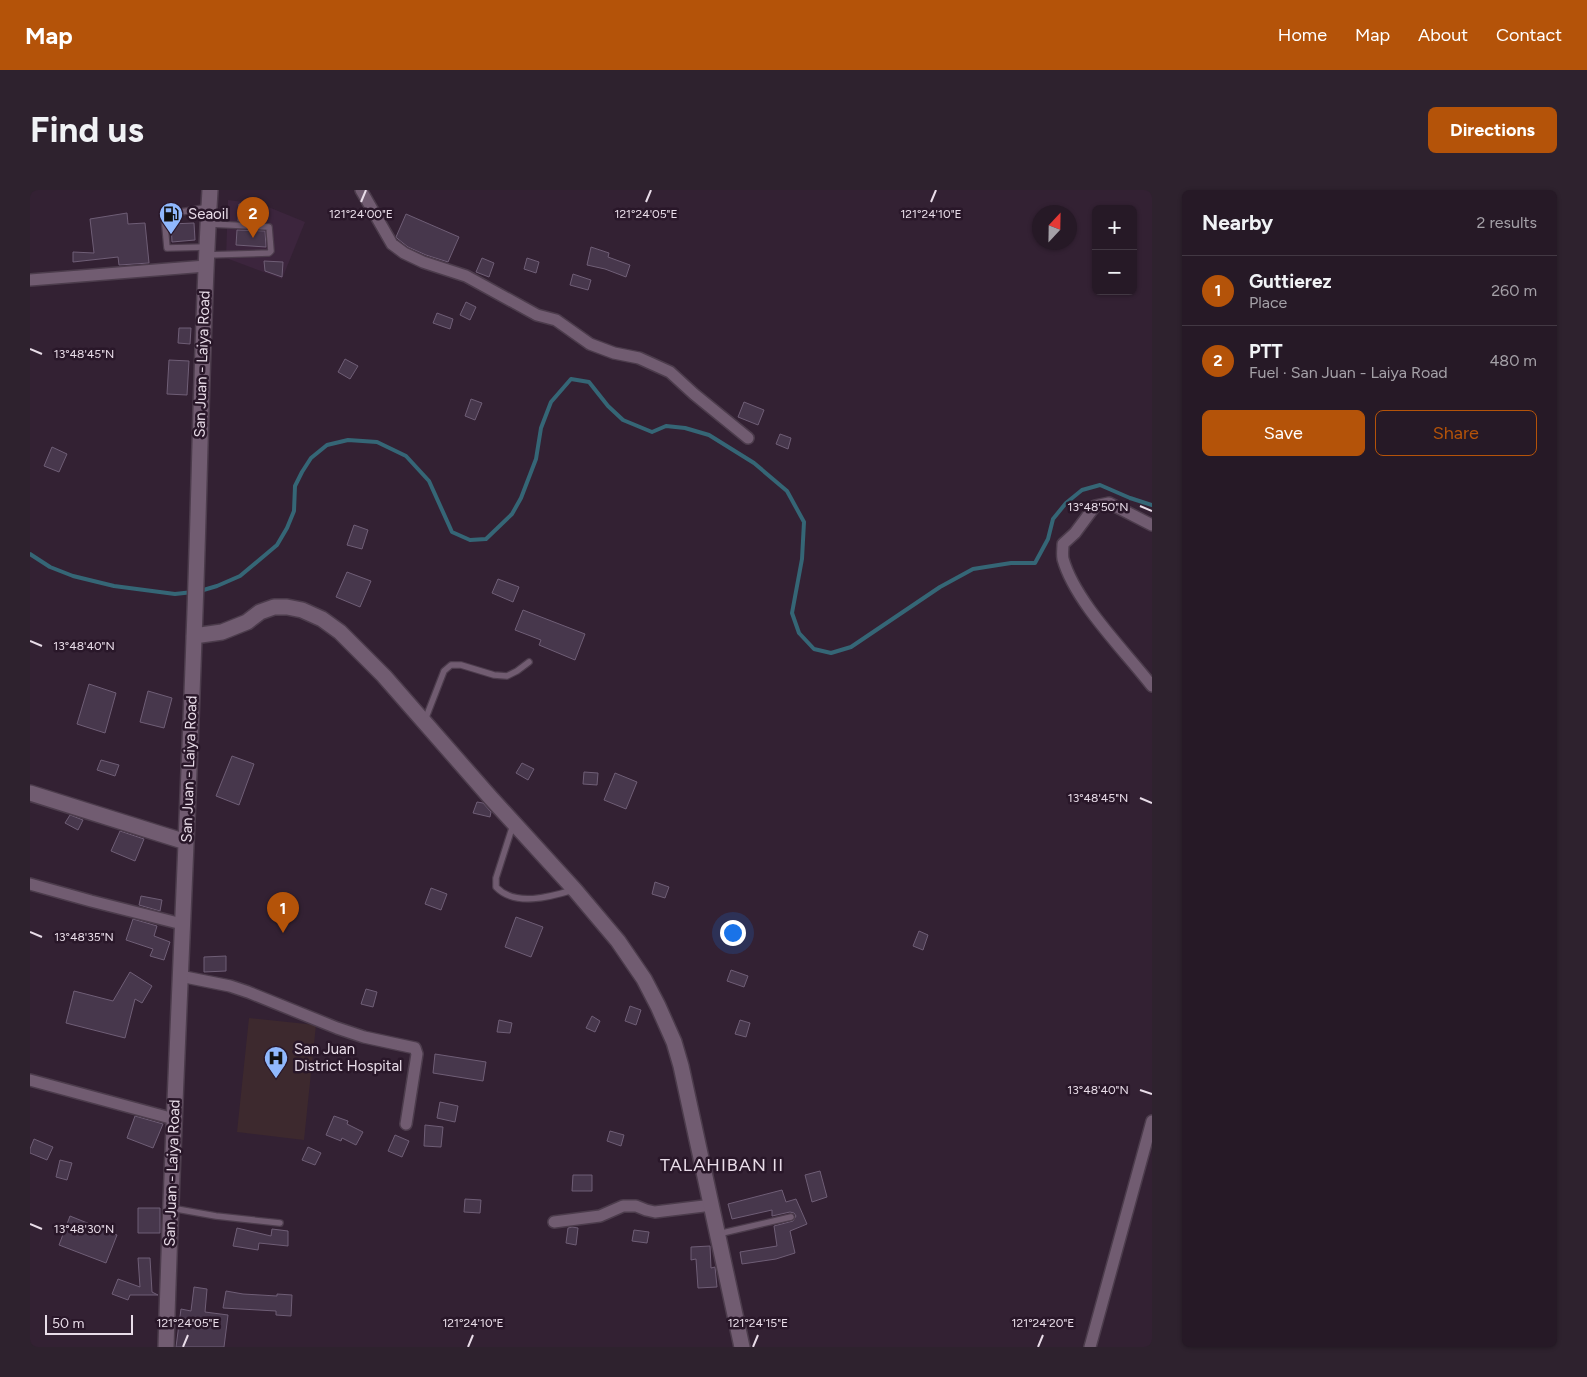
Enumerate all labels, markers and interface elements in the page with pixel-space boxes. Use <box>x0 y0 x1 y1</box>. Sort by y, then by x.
text: Map <box>25 21 73 50</box>
text: Home <box>1278 24 1327 46</box>
text: Map <box>1355 24 1390 46</box>
text: About <box>1418 24 1468 46</box>
text: Contact <box>1496 24 1562 46</box>
button: Directions <box>1428 107 1557 153</box>
text: Find us <box>30 109 144 151</box>
pin: 2 <box>237 197 269 238</box>
fuel station icon: Seaoil <box>158 201 184 235</box>
place label: Seaoil <box>188 205 229 223</box>
north arrow <box>1032 205 1077 250</box>
map controls <box>1092 205 1137 295</box>
button: + <box>1092 205 1137 250</box>
text: 121°24'00"E <box>329 207 393 221</box>
text: 121°24'05"E <box>614 207 678 221</box>
text: 121°24'10"E <box>900 207 962 221</box>
text: Nearby <box>1202 210 1273 235</box>
text: 2 results <box>1477 213 1537 232</box>
button: − <box>1092 250 1137 295</box>
text: Guttierez <box>1249 270 1331 293</box>
text: 1 <box>1215 281 1221 300</box>
text: 260 m <box>1491 281 1537 300</box>
street label: San Juan - Laiya Road <box>190 290 214 438</box>
text: Place <box>1249 293 1287 312</box>
text: PTT <box>1249 340 1283 363</box>
text: 13°48'45"N <box>54 347 114 361</box>
text: 2 <box>1213 351 1223 370</box>
text: 480 m <box>1489 351 1537 370</box>
text: Fuel · San Juan - Laiya Road <box>1249 363 1448 382</box>
button: Save <box>1202 410 1365 456</box>
button: Share <box>1375 410 1537 456</box>
text: 13°48'50"N <box>1068 500 1128 514</box>
text: 13°48'40"N <box>53 639 115 653</box>
street label: San Juan - Laiya Road <box>177 695 201 843</box>
text: 13°48'45"N <box>1068 791 1128 805</box>
pin: 1 <box>267 892 299 933</box>
your location <box>720 920 746 946</box>
text: 13°48'35"N <box>54 930 114 944</box>
place label: San Juan District Hospital <box>294 1040 402 1075</box>
hospital icon: San Juan District Hospital <box>263 1045 289 1079</box>
text: 13°48'40"N <box>1067 1083 1129 1097</box>
street label: San Juan - Laiya Road <box>160 1099 184 1247</box>
district label: TALAHIBAN II <box>660 1154 784 1176</box>
text: 13°48'30"N <box>54 1222 114 1236</box>
scale bar <box>45 1312 132 1335</box>
text: 50 m <box>52 1315 84 1332</box>
text: 121°24'05"E <box>156 1316 220 1330</box>
text: 121°24'10"E <box>442 1316 504 1330</box>
text: 121°24'15"E <box>728 1316 788 1330</box>
text: 121°24'20"E <box>1012 1316 1074 1330</box>

